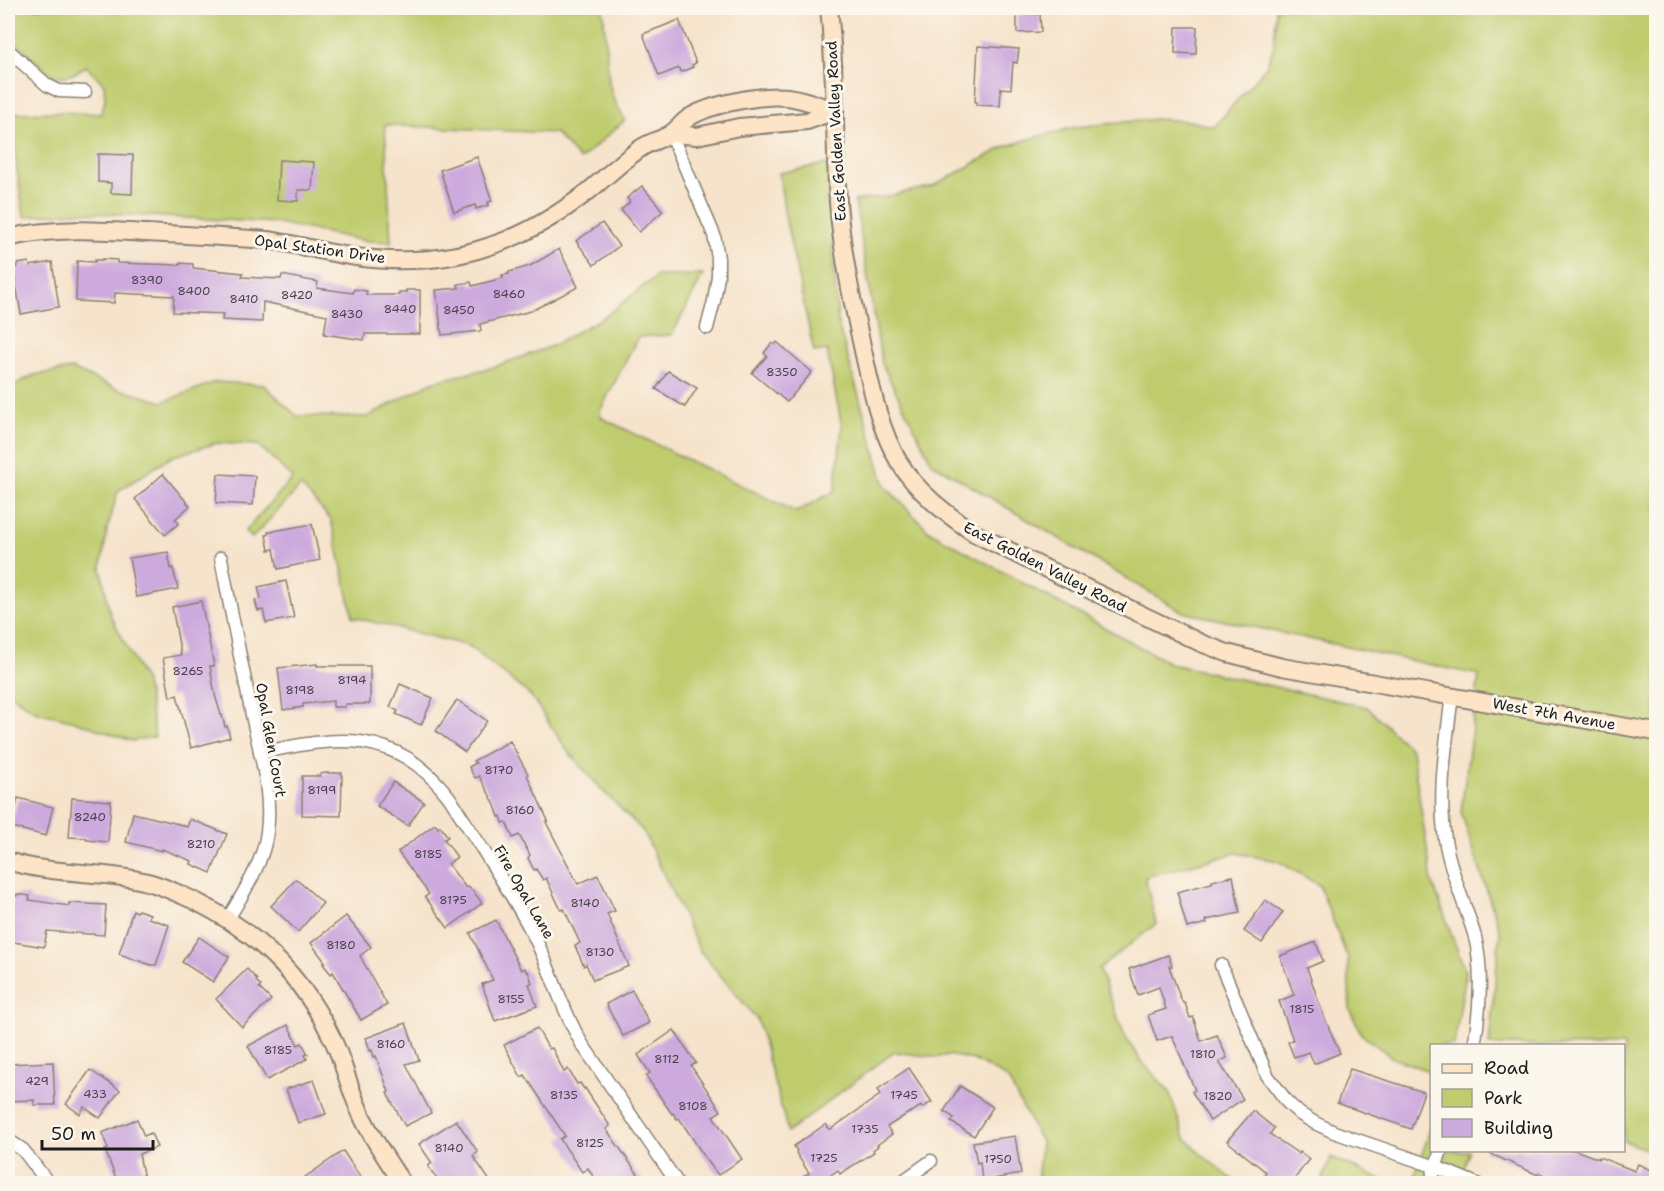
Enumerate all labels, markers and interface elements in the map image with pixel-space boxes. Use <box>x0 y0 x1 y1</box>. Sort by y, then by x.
street label: East Golden Valley Road <box>821 40 851 222</box>
street label: Opal Station Drive <box>253 230 387 268</box>
house number: 8390 <box>131 272 163 288</box>
house number: 8400 <box>178 283 210 299</box>
house number: 8460 <box>493 286 525 302</box>
house number: 8420 <box>281 287 313 303</box>
house number: 8410 <box>230 291 258 307</box>
house number: 8440 <box>384 301 416 317</box>
house number: 8450 <box>443 302 475 318</box>
house number: 8430 <box>331 306 363 322</box>
house number: 8350 <box>766 364 798 380</box>
street label: East Golden Valley Road <box>960 517 1130 617</box>
house number: 8265 <box>173 663 203 679</box>
house number: 8194 <box>338 672 366 688</box>
street label: Opal Glen Court <box>251 681 291 799</box>
house number: 8198 <box>285 682 315 698</box>
street label: West 7th Avenue <box>1491 693 1617 735</box>
house number: 8170 <box>485 762 513 778</box>
house number: 8199 <box>308 782 336 798</box>
house number: 8160 <box>505 802 535 818</box>
house number: 8240 <box>74 809 106 825</box>
house number: 8210 <box>187 836 215 852</box>
street label: Fire Opal Lane <box>489 841 559 943</box>
house number: 8185 <box>414 846 442 862</box>
house number: 8175 <box>439 892 467 908</box>
house number: 8140 <box>570 895 600 911</box>
house number: 8180 <box>326 937 356 953</box>
house number: 8130 <box>586 944 614 960</box>
house number: 8155 <box>497 991 525 1007</box>
house number: 1815 <box>1290 1001 1314 1017</box>
house number: 8160 <box>376 1036 406 1052</box>
house number: 8185 <box>264 1042 292 1058</box>
legend <box>1430 1044 1625 1152</box>
house number: 1810 <box>1190 1046 1216 1062</box>
house number: 8112 <box>654 1051 680 1067</box>
text: Road <box>1484 1056 1529 1080</box>
house number: 429 <box>25 1073 49 1089</box>
house number: 433 <box>83 1086 107 1102</box>
text: Park <box>1484 1086 1523 1110</box>
house number: 8135 <box>550 1087 578 1103</box>
house number: 1745 <box>890 1087 918 1103</box>
house number: 1820 <box>1204 1088 1232 1104</box>
house number: 8108 <box>678 1098 708 1114</box>
scale bar <box>42 1113 153 1151</box>
text: Building <box>1484 1116 1553 1140</box>
house number: 1735 <box>851 1121 879 1137</box>
text: 50 m <box>51 1122 96 1146</box>
house number: 8125 <box>576 1135 604 1151</box>
house number: 8140 <box>434 1140 464 1156</box>
house number: 1725 <box>810 1150 838 1166</box>
house number: 1750 <box>984 1151 1012 1167</box>

